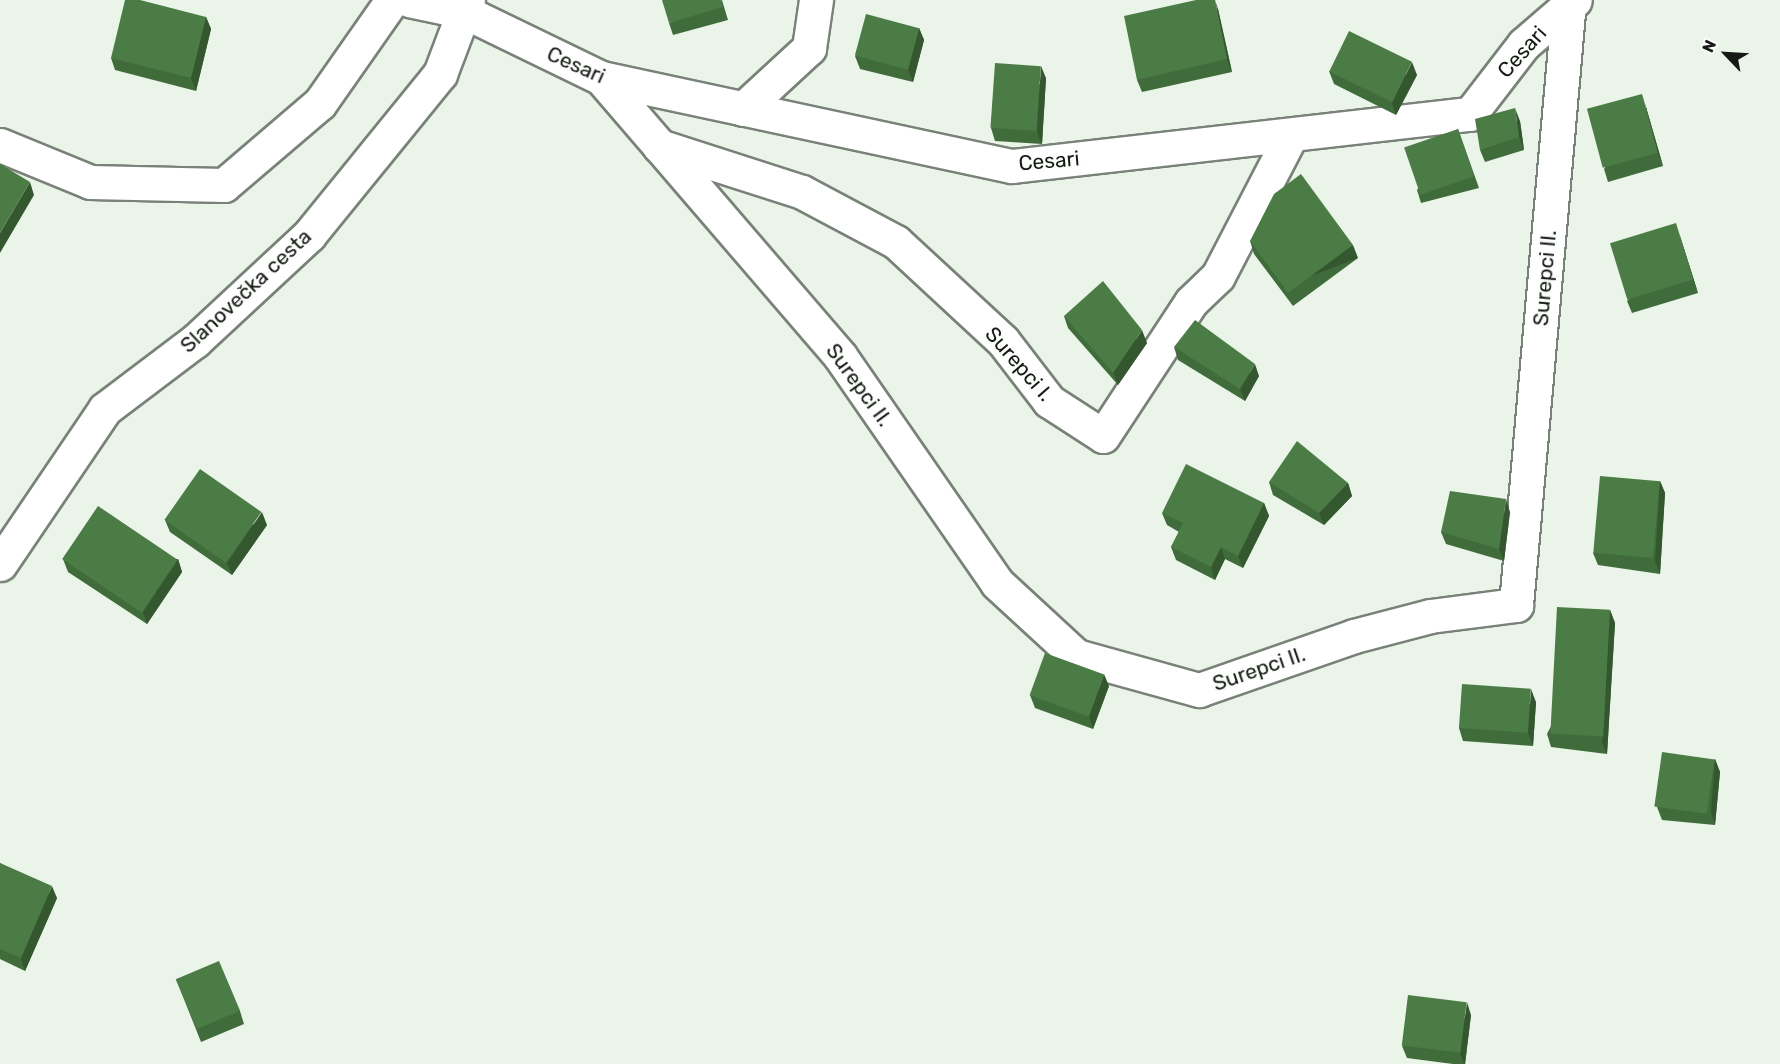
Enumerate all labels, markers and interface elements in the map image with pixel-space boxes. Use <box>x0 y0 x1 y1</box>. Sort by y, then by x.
street label: Cesari <box>1492 21 1552 83</box>
north arrow <box>1696 24 1756 84</box>
text: N <box>1698 37 1720 55</box>
street label: Cesari <box>543 41 609 89</box>
street label: Cesari <box>1017 146 1081 176</box>
street label: Slanovečka cesta <box>175 224 317 358</box>
street label: Surepci II. <box>1528 229 1562 327</box>
street label: Surepci I. <box>980 322 1058 406</box>
street label: Surepci II. <box>821 339 897 431</box>
street label: Surepci II. <box>1209 641 1309 697</box>

